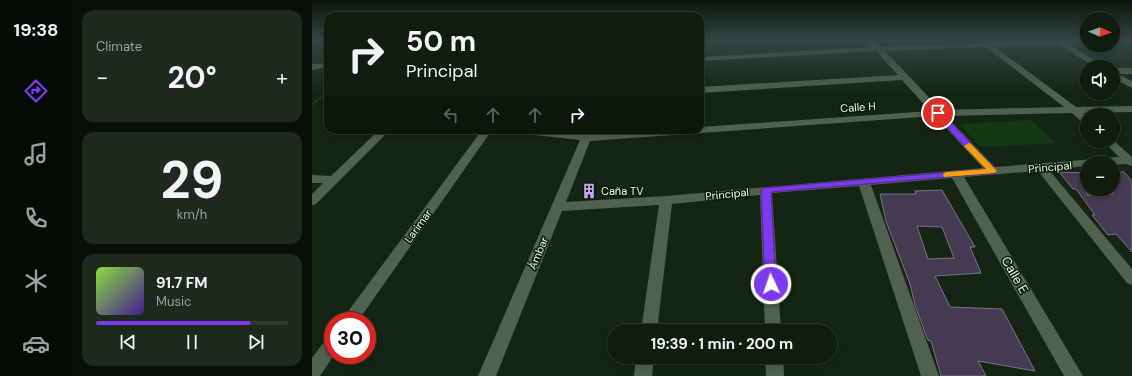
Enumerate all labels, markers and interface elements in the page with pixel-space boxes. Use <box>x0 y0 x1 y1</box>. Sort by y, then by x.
north arrow <box>1080 12 1120 52</box>
map controls <box>1080 12 1120 196</box>
text: 19:38 <box>14 18 58 42</box>
text: 50 m <box>406 23 476 60</box>
icon: right <box>340 28 392 80</box>
text: Climate <box>96 38 142 55</box>
text: 20° <box>167 58 217 97</box>
text: Principal <box>406 59 477 83</box>
button: sound <box>1080 60 1120 100</box>
text: − <box>96 63 108 92</box>
text: + <box>276 63 288 92</box>
icon: directions <box>22 77 50 105</box>
pin <box>921 96 955 130</box>
street label: Calle H <box>840 99 876 115</box>
icon: arrive <box>927 102 949 124</box>
icon: left <box>440 104 462 126</box>
icon: ahead <box>482 104 504 126</box>
icon: ahead <box>524 104 546 126</box>
icon: right <box>566 104 588 126</box>
button: + <box>1080 108 1120 148</box>
icon: music <box>22 140 50 168</box>
text: 29 <box>161 146 223 214</box>
button: − <box>1080 156 1120 196</box>
street label: Principal <box>1028 158 1072 176</box>
building icon: Caña TV <box>580 182 598 200</box>
place label: Caña TV <box>601 184 644 198</box>
street label: Principal <box>705 185 749 203</box>
icon: phone <box>22 204 50 232</box>
text: km/h <box>177 206 207 223</box>
street label: Larimar <box>401 206 435 246</box>
street label: Ámbar <box>525 235 551 271</box>
street label: Calle E <box>998 253 1032 297</box>
position arrow <box>750 263 792 305</box>
icon: climate <box>22 267 50 295</box>
text: 91.7 FM <box>156 273 207 293</box>
text: Music <box>156 293 191 310</box>
speed limit sign: 30 <box>324 312 376 364</box>
icon: car <box>22 330 50 358</box>
icon: previous <box>117 331 139 353</box>
icon: pause <box>181 331 203 353</box>
icon: next <box>245 331 267 353</box>
text: 19:39 · 1 min · 200 m <box>651 334 793 354</box>

